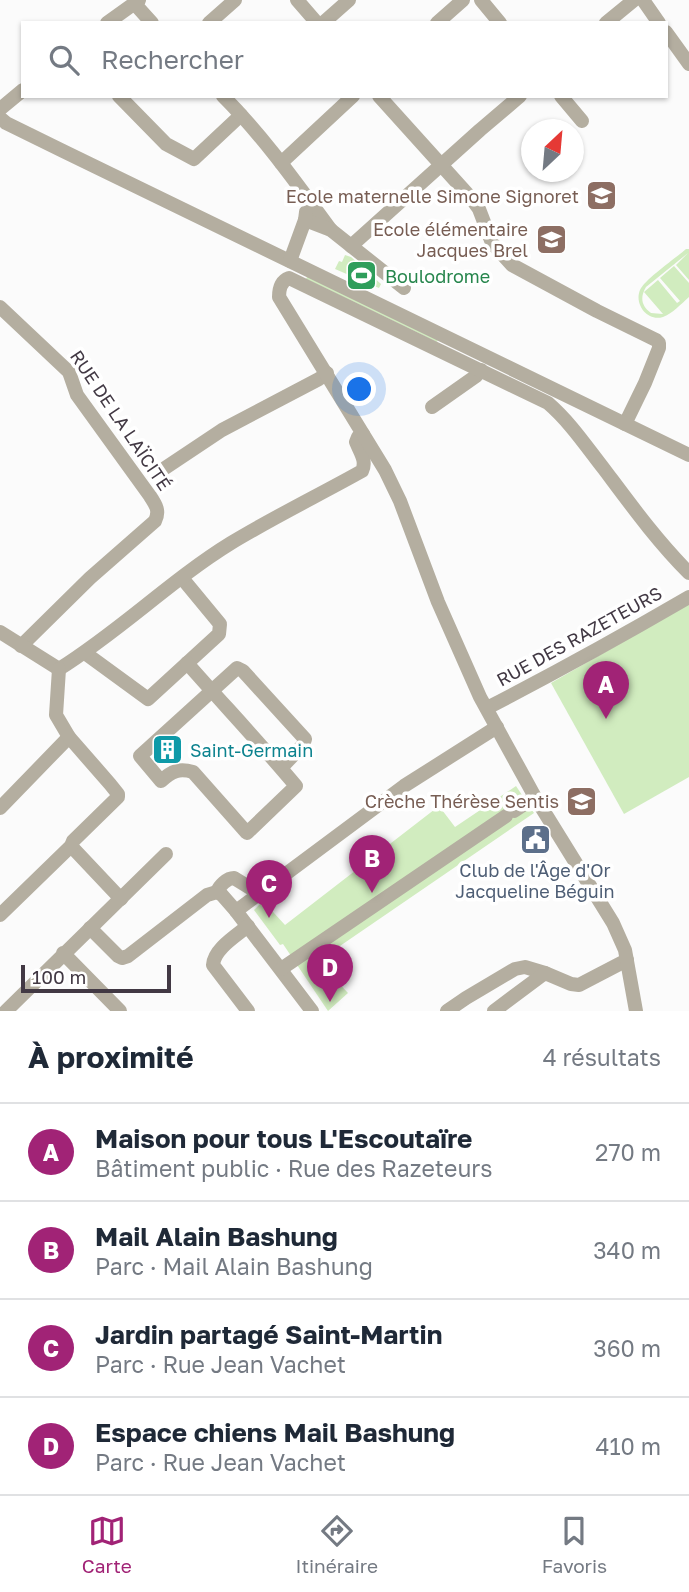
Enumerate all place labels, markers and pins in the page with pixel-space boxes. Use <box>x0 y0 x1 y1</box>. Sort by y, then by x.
school or university icon: Ecole maternelle Simone Signoret <box>585 179 619 213</box>
place label: Ecole maternelle Simone Signoret <box>286 185 579 207</box>
place label: Ecole élémentaire Jacques Brel <box>373 218 528 261</box>
school or university icon: Ecole élémentaire Jacques Brel <box>534 222 568 256</box>
sports icon: Boulodrome <box>345 259 379 293</box>
place label: Boulodrome <box>385 265 490 287</box>
pin: A <box>583 661 629 719</box>
building icon: Saint-Germain <box>150 733 184 767</box>
place label: Saint-Germain <box>190 739 313 761</box>
school or university icon: Crèche Thérèse Sentis <box>565 784 599 818</box>
place label: Crèche Thérèse Sentis <box>365 790 559 812</box>
public building icon: Club de l'Âge d'Or Jacqueline Béguin <box>518 822 552 856</box>
pin: B <box>349 835 395 893</box>
place label: Club de l'Âge d'Or Jacqueline Béguin <box>455 859 615 902</box>
pin: C <box>246 860 292 918</box>
pin: D <box>307 944 353 1002</box>

